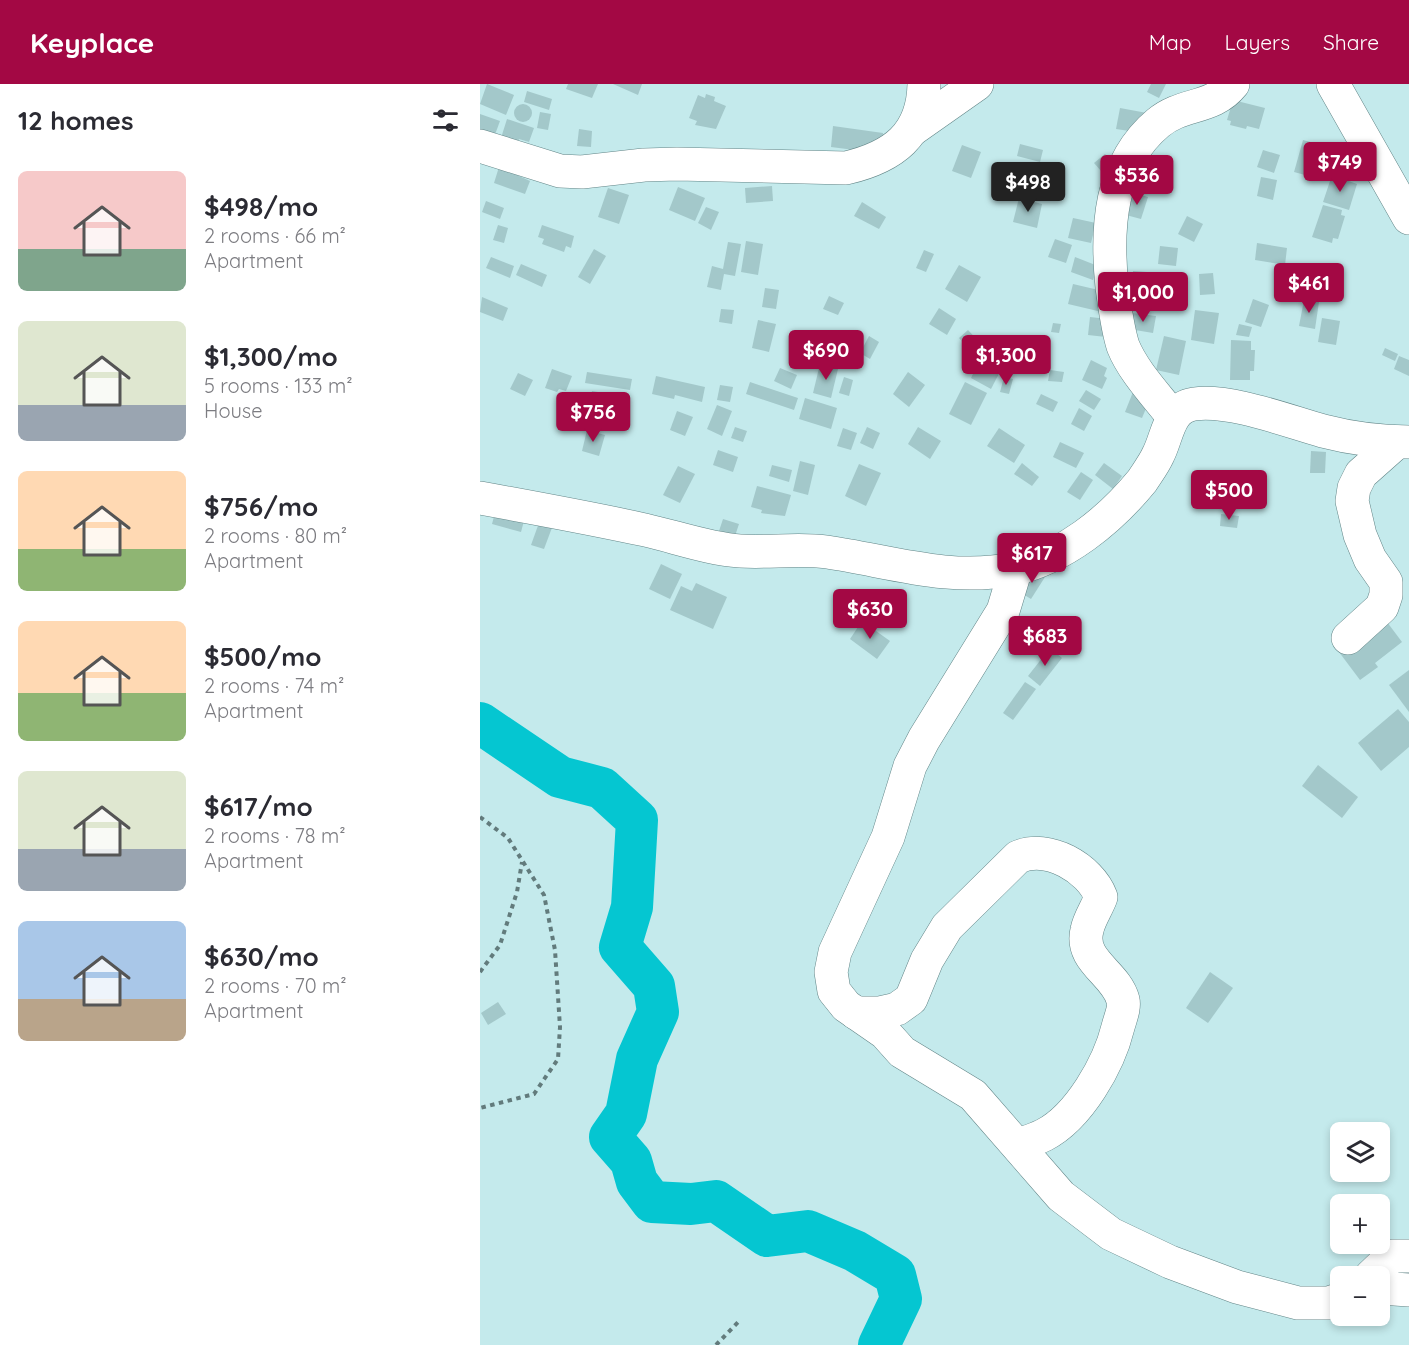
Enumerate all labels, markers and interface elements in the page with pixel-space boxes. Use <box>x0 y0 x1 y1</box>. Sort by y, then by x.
text: Keyplace <box>30 25 154 60</box>
text: Map <box>1149 29 1192 55</box>
text: Layers <box>1225 29 1290 55</box>
text: Share <box>1323 29 1379 55</box>
text: 12 homes <box>18 104 134 137</box>
icon: filters <box>429 104 462 137</box>
pin: $749 <box>1304 142 1376 193</box>
text: $749 <box>1318 149 1362 174</box>
pin: $536 <box>1101 155 1173 206</box>
pin: $498 <box>992 162 1064 213</box>
text: $536 <box>1114 162 1160 187</box>
text: $498 <box>1005 169 1051 194</box>
text: $498/mo <box>204 190 318 223</box>
icon: home <box>66 195 138 267</box>
text: 2 rooms · 66 m² <box>204 223 346 248</box>
text: Apartment <box>204 248 304 273</box>
pin: $461 <box>1273 263 1345 314</box>
text: $461 <box>1288 270 1330 295</box>
pin: $1,000 <box>1094 272 1192 323</box>
text: $1,000 <box>1112 279 1174 304</box>
pin: $690 <box>790 330 862 381</box>
pin: $1,300 <box>957 335 1055 386</box>
text: $690 <box>803 337 849 362</box>
text: $1,300/mo <box>204 340 338 373</box>
text: $1,300 <box>976 342 1036 367</box>
icon: home <box>66 345 138 417</box>
text: 5 rooms · 133 m² <box>204 373 353 398</box>
pin: $756 <box>557 392 629 443</box>
text: House <box>204 398 263 423</box>
text: $756 <box>570 399 616 424</box>
pin: $500 <box>1193 470 1265 521</box>
text: $500 <box>1205 477 1253 502</box>
text: $756/mo <box>204 490 318 523</box>
icon: home <box>66 495 138 567</box>
text: 2 rooms · 80 m² <box>204 523 347 548</box>
pin: $617 <box>996 533 1068 584</box>
text: $617 <box>1011 540 1053 565</box>
text: Apartment <box>204 548 304 573</box>
pin: $630 <box>834 589 906 640</box>
text: $630 <box>847 596 893 621</box>
pin: $683 <box>1009 616 1081 667</box>
text: $683 <box>1023 623 1067 648</box>
text: $500/mo <box>204 640 321 673</box>
icon: home <box>66 645 138 717</box>
text: 2 rooms · 74 m² <box>204 673 344 698</box>
text: Apartment <box>204 698 304 723</box>
text: $617/mo <box>204 790 313 823</box>
icon: home <box>66 795 138 867</box>
text: 2 rooms · 78 m² <box>204 823 346 848</box>
text: Apartment <box>204 848 304 873</box>
text: $630/mo <box>204 940 319 973</box>
icon: home <box>66 945 138 1017</box>
text: 2 rooms · 70 m² <box>204 973 347 998</box>
text: Apartment <box>204 998 304 1023</box>
map controls <box>1330 1122 1390 1326</box>
button: layers <box>1330 1122 1390 1182</box>
button: + <box>1330 1194 1390 1254</box>
button: − <box>1330 1266 1390 1326</box>

